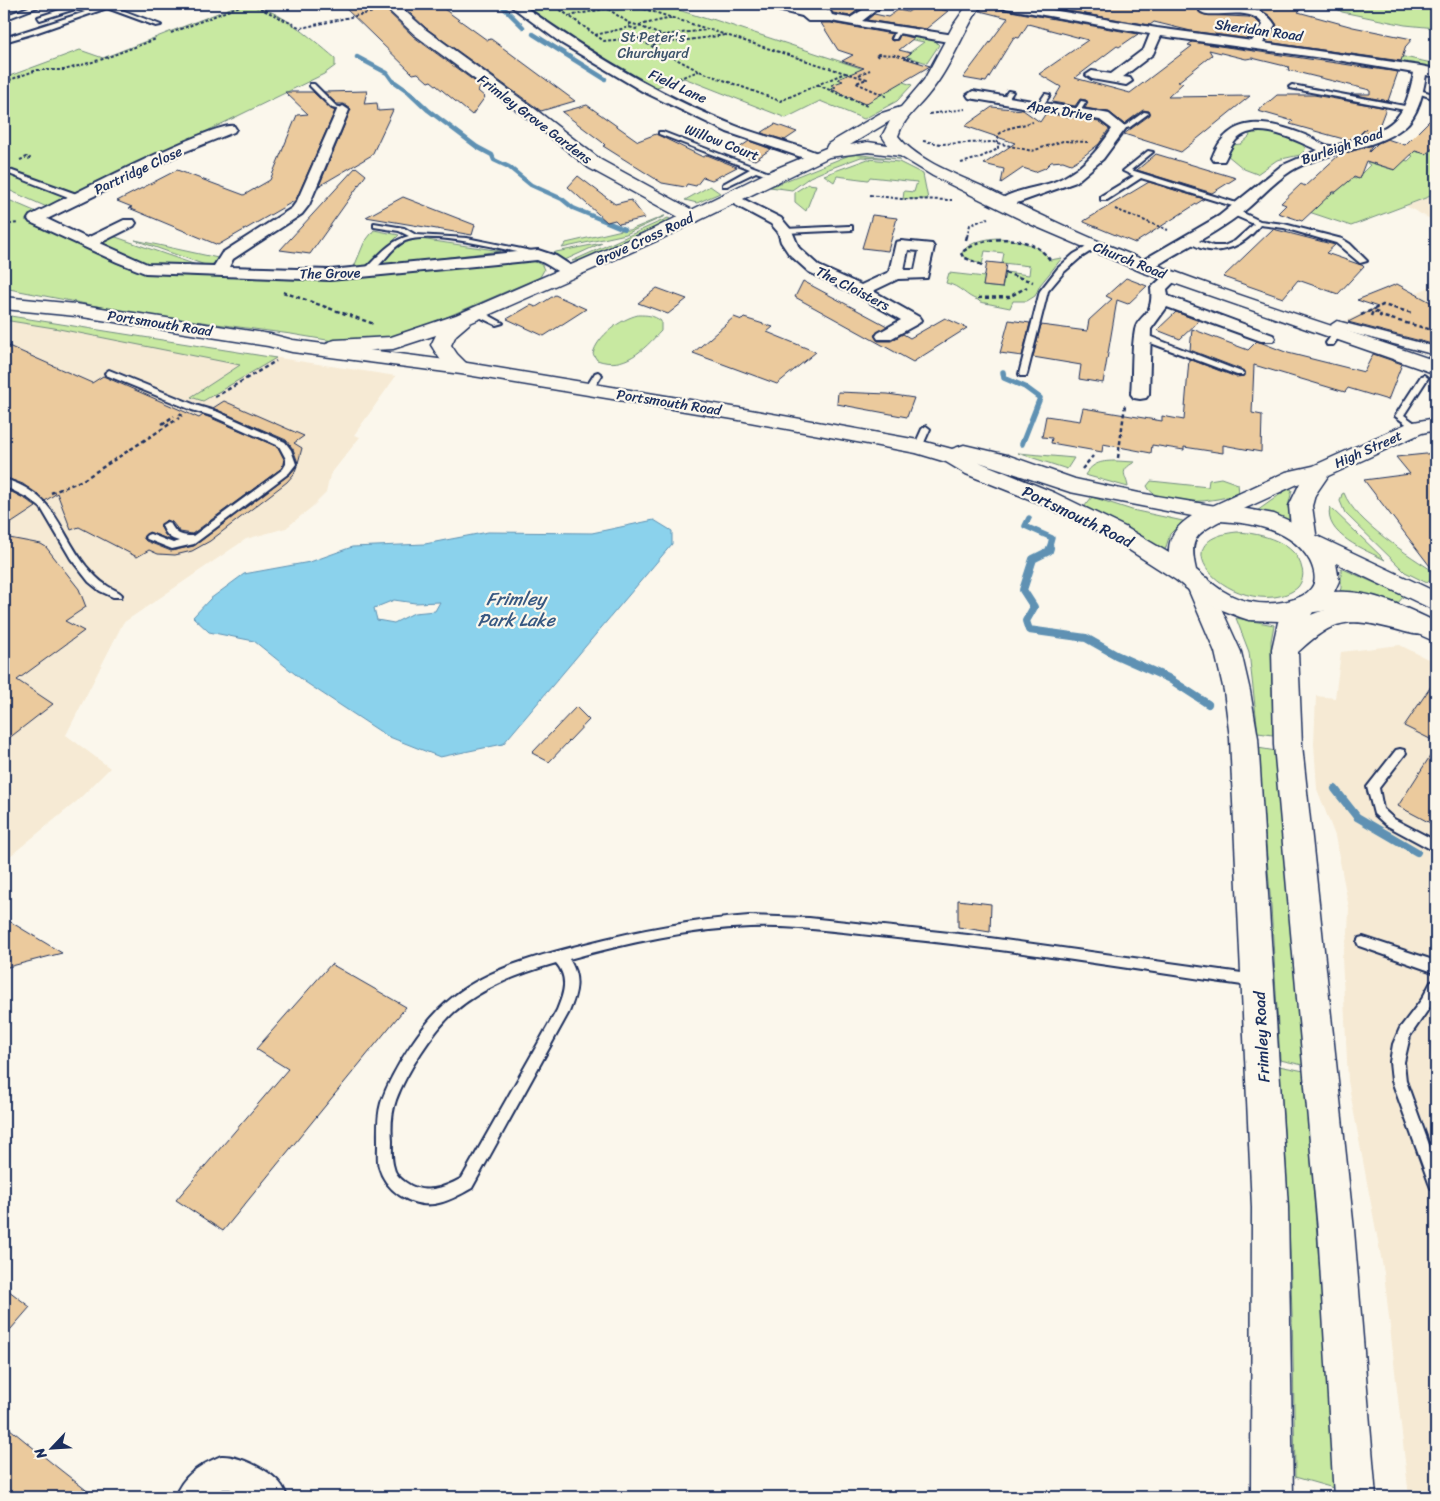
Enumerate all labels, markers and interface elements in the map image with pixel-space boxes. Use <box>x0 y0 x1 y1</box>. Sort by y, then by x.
street label: Sheridan Road <box>1213 12 1306 49</box>
park label: St Peter's Churchyard <box>617 25 690 66</box>
street label: Field Lane <box>644 62 711 111</box>
street label: Frimley Grove Gardens <box>472 68 598 171</box>
street label: Apex Drive <box>1024 92 1095 129</box>
street label: Willow Court <box>681 117 763 168</box>
street label: Burleigh Road <box>1298 120 1388 172</box>
street label: Partridge Close <box>90 139 187 202</box>
street label: Grove Cross Road <box>591 205 699 273</box>
street label: Church Road <box>1089 234 1172 287</box>
street label: The Cloisters <box>811 259 894 318</box>
street label: The Grove <box>299 260 361 287</box>
street label: Portsmouth Road <box>106 303 216 344</box>
street label: Portsmouth Road <box>615 382 725 423</box>
street label: High Street <box>1330 423 1406 476</box>
street label: Portsmouth Road <box>1017 477 1140 557</box>
water label: Frimley Park Lake <box>477 583 557 636</box>
street label: Frimley Road <box>1245 989 1278 1083</box>
north arrow <box>28 1424 78 1474</box>
text: N <box>27 1443 54 1464</box>

